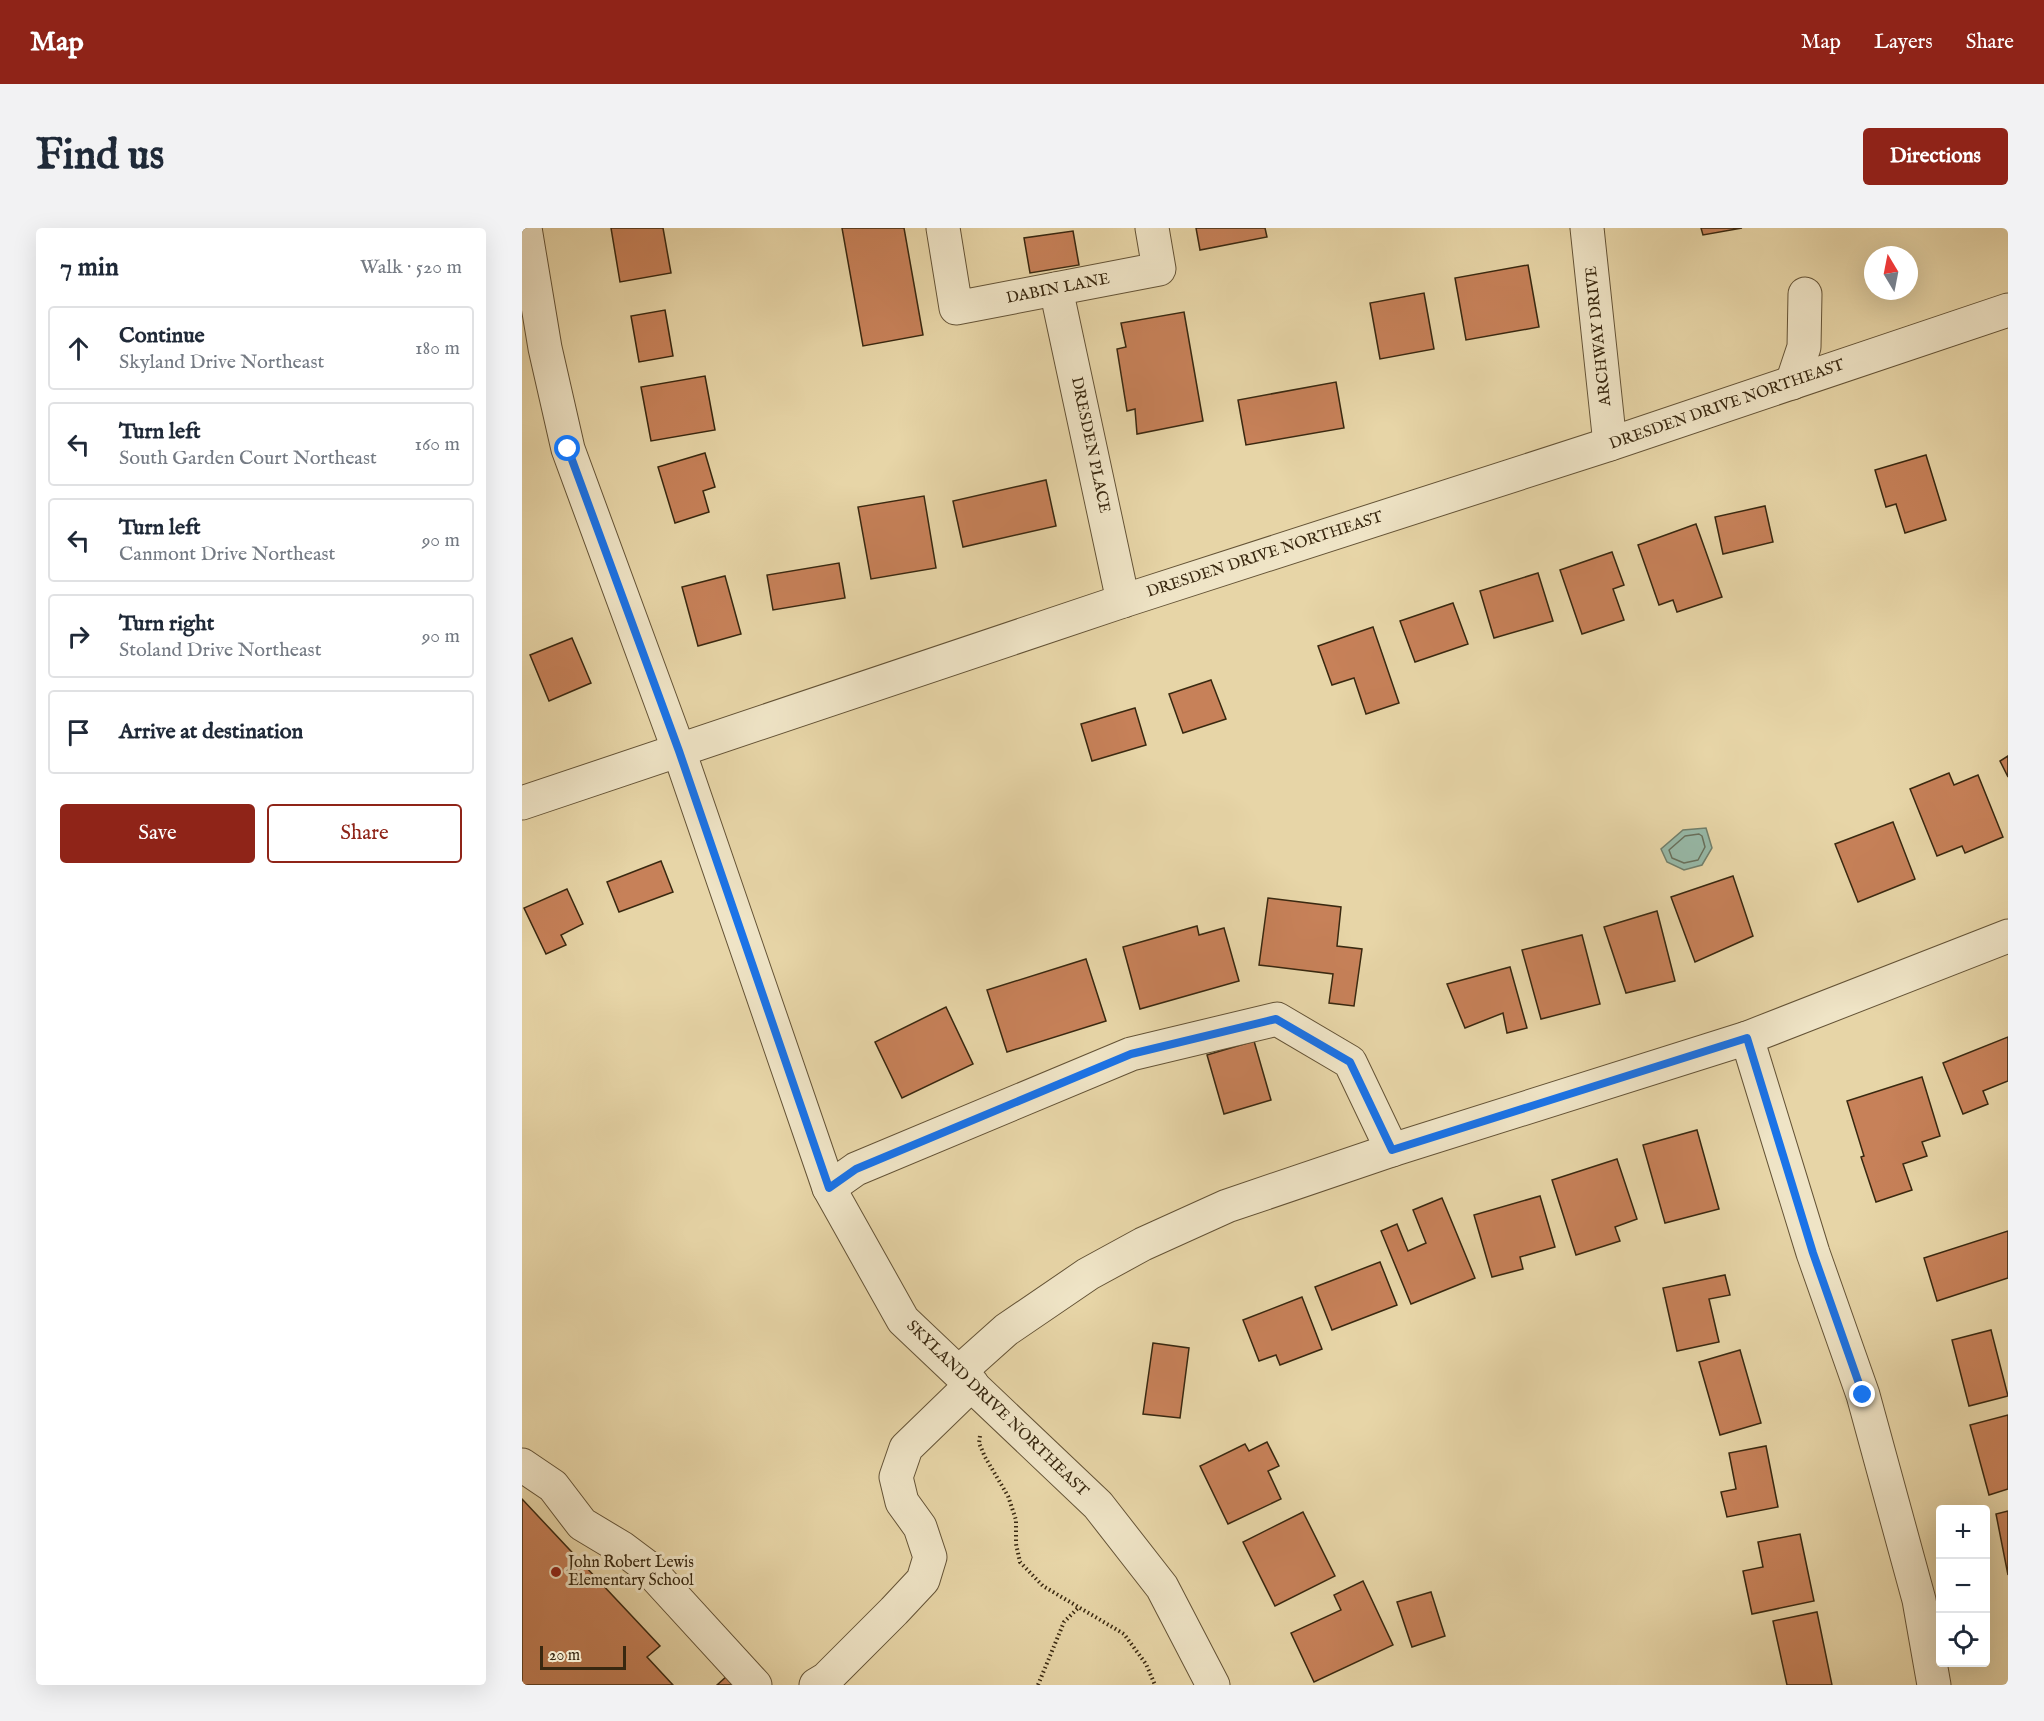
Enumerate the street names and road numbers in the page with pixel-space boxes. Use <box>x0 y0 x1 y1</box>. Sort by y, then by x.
street label: ARCHWAY DRIVE <box>1582 265 1616 408</box>
street label: DABIN LANE <box>1004 269 1112 309</box>
street label: DRESDEN DRIVE NORTHEAST <box>1607 355 1848 455</box>
street label: DRESDEN PLACE <box>1066 375 1114 515</box>
street label: DRESDEN DRIVE NORTHEAST <box>1144 507 1386 603</box>
street label: SKYLAND DRIVE NORTHEAST <box>902 1317 1093 1502</box>

